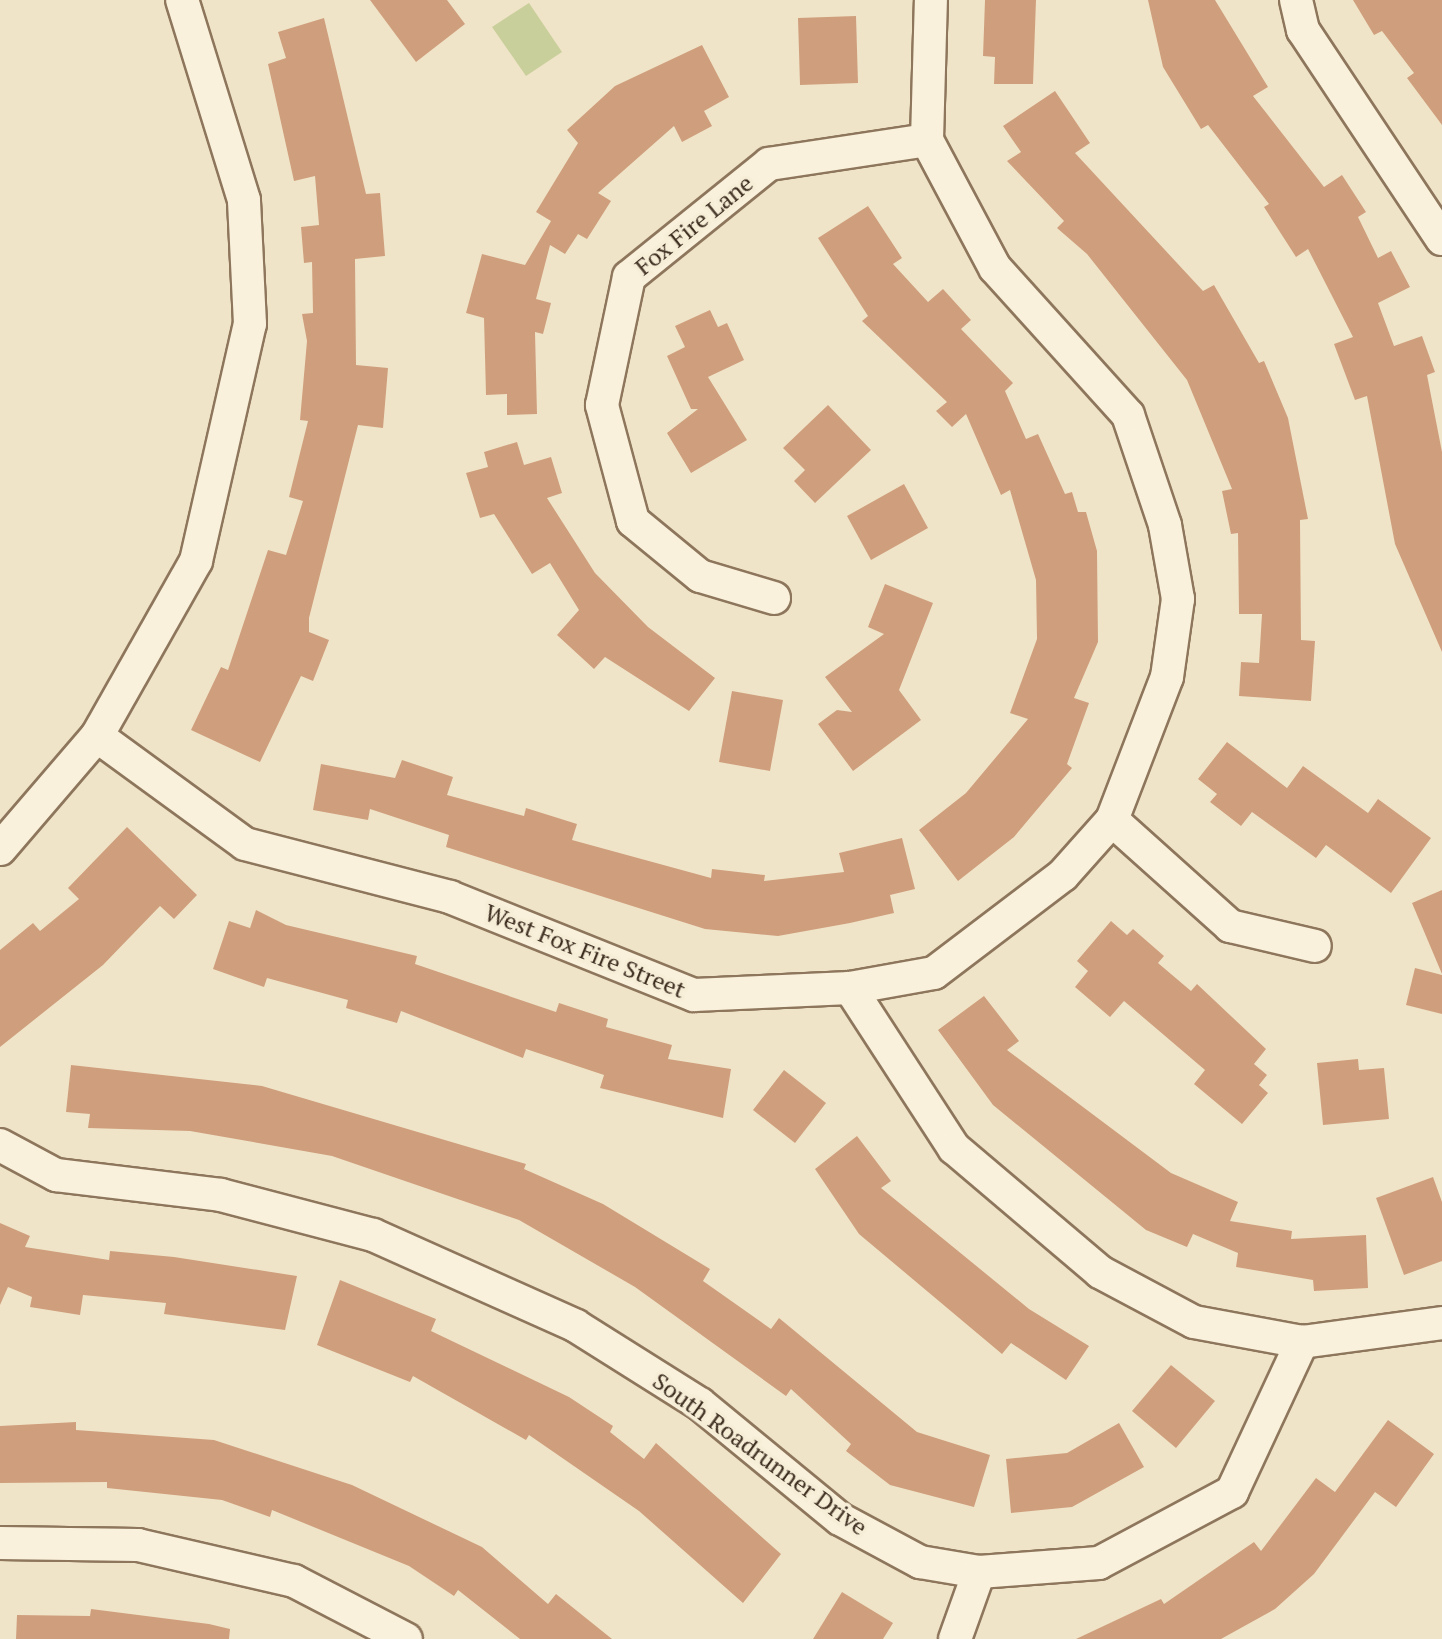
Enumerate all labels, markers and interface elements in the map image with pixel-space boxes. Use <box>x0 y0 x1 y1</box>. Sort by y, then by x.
street label: Fox Fire Lane <box>629 169 759 281</box>
street label: West Fox Fire Street <box>480 898 690 1004</box>
street label: South Roadrunner Drive <box>647 1366 873 1542</box>

